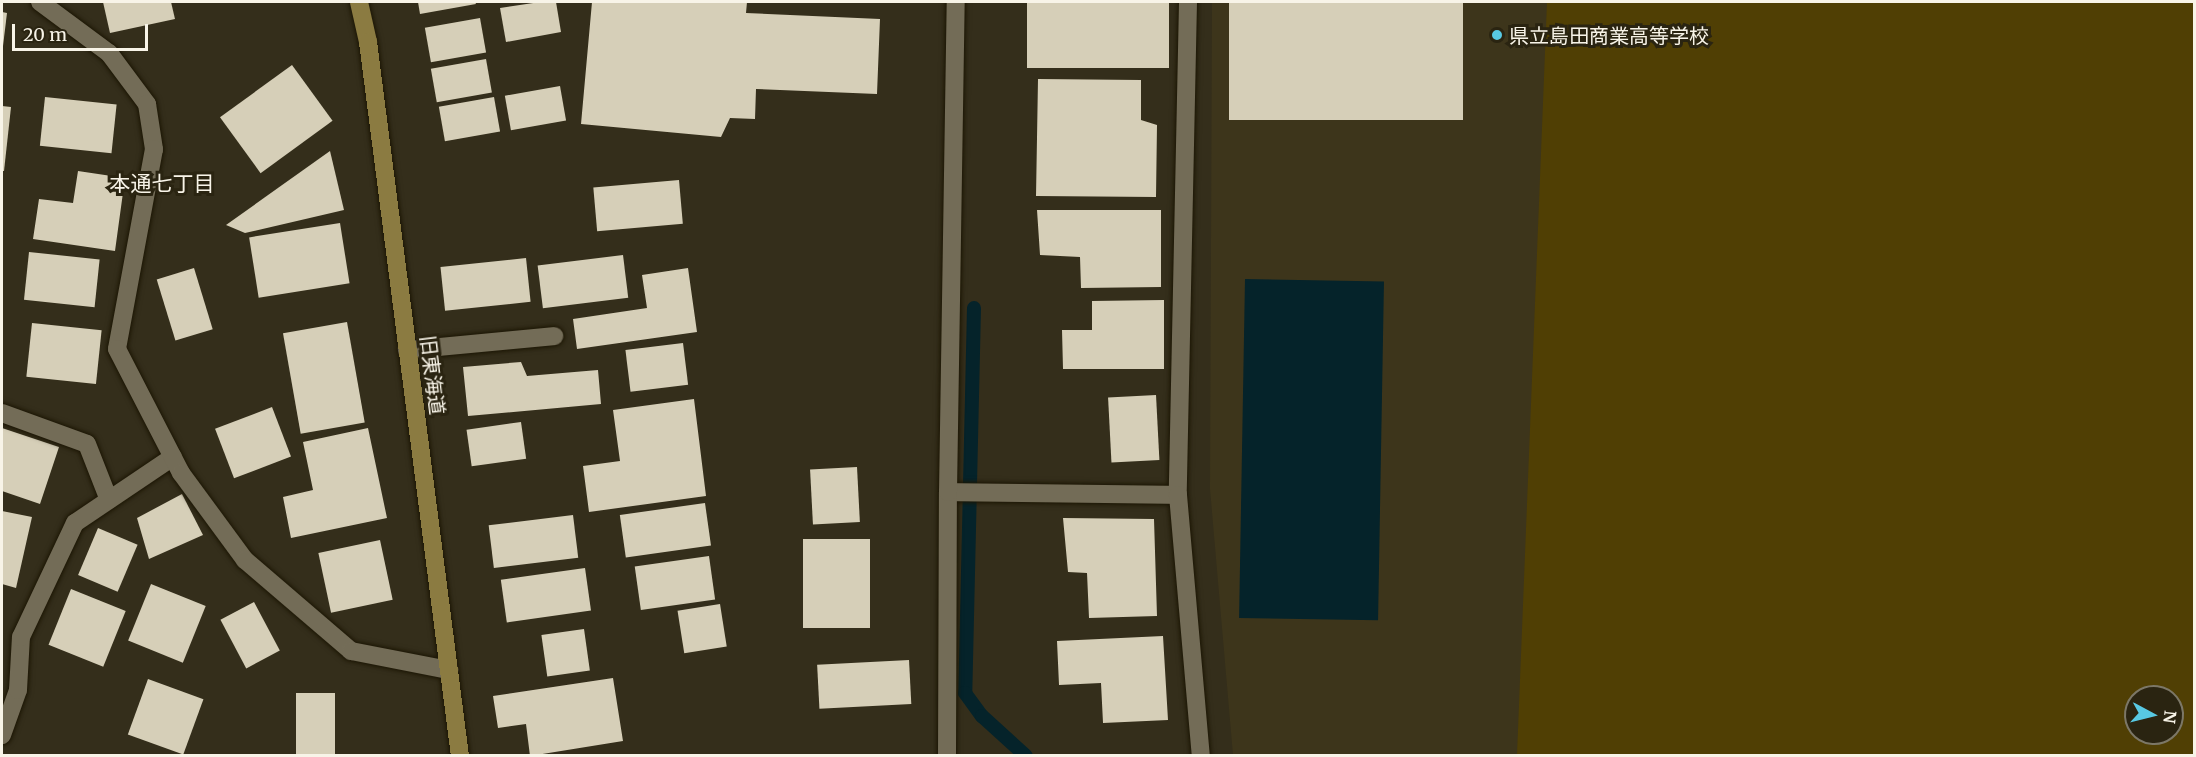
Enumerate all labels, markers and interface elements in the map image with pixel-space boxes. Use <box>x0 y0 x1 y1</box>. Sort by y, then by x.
scale bar <box>15 12 152 50</box>
text: 20 m <box>23 23 67 46</box>
place label: 県立島田商業高等学校 <box>1509 23 1709 47</box>
marker: 県立島田商業高等学校 <box>1490 28 1504 42</box>
district label: 本通七丁目 <box>110 171 214 197</box>
street label: 旧東海道 <box>416 334 450 416</box>
north arrow <box>2124 685 2184 745</box>
text: N <box>2159 709 2181 724</box>

